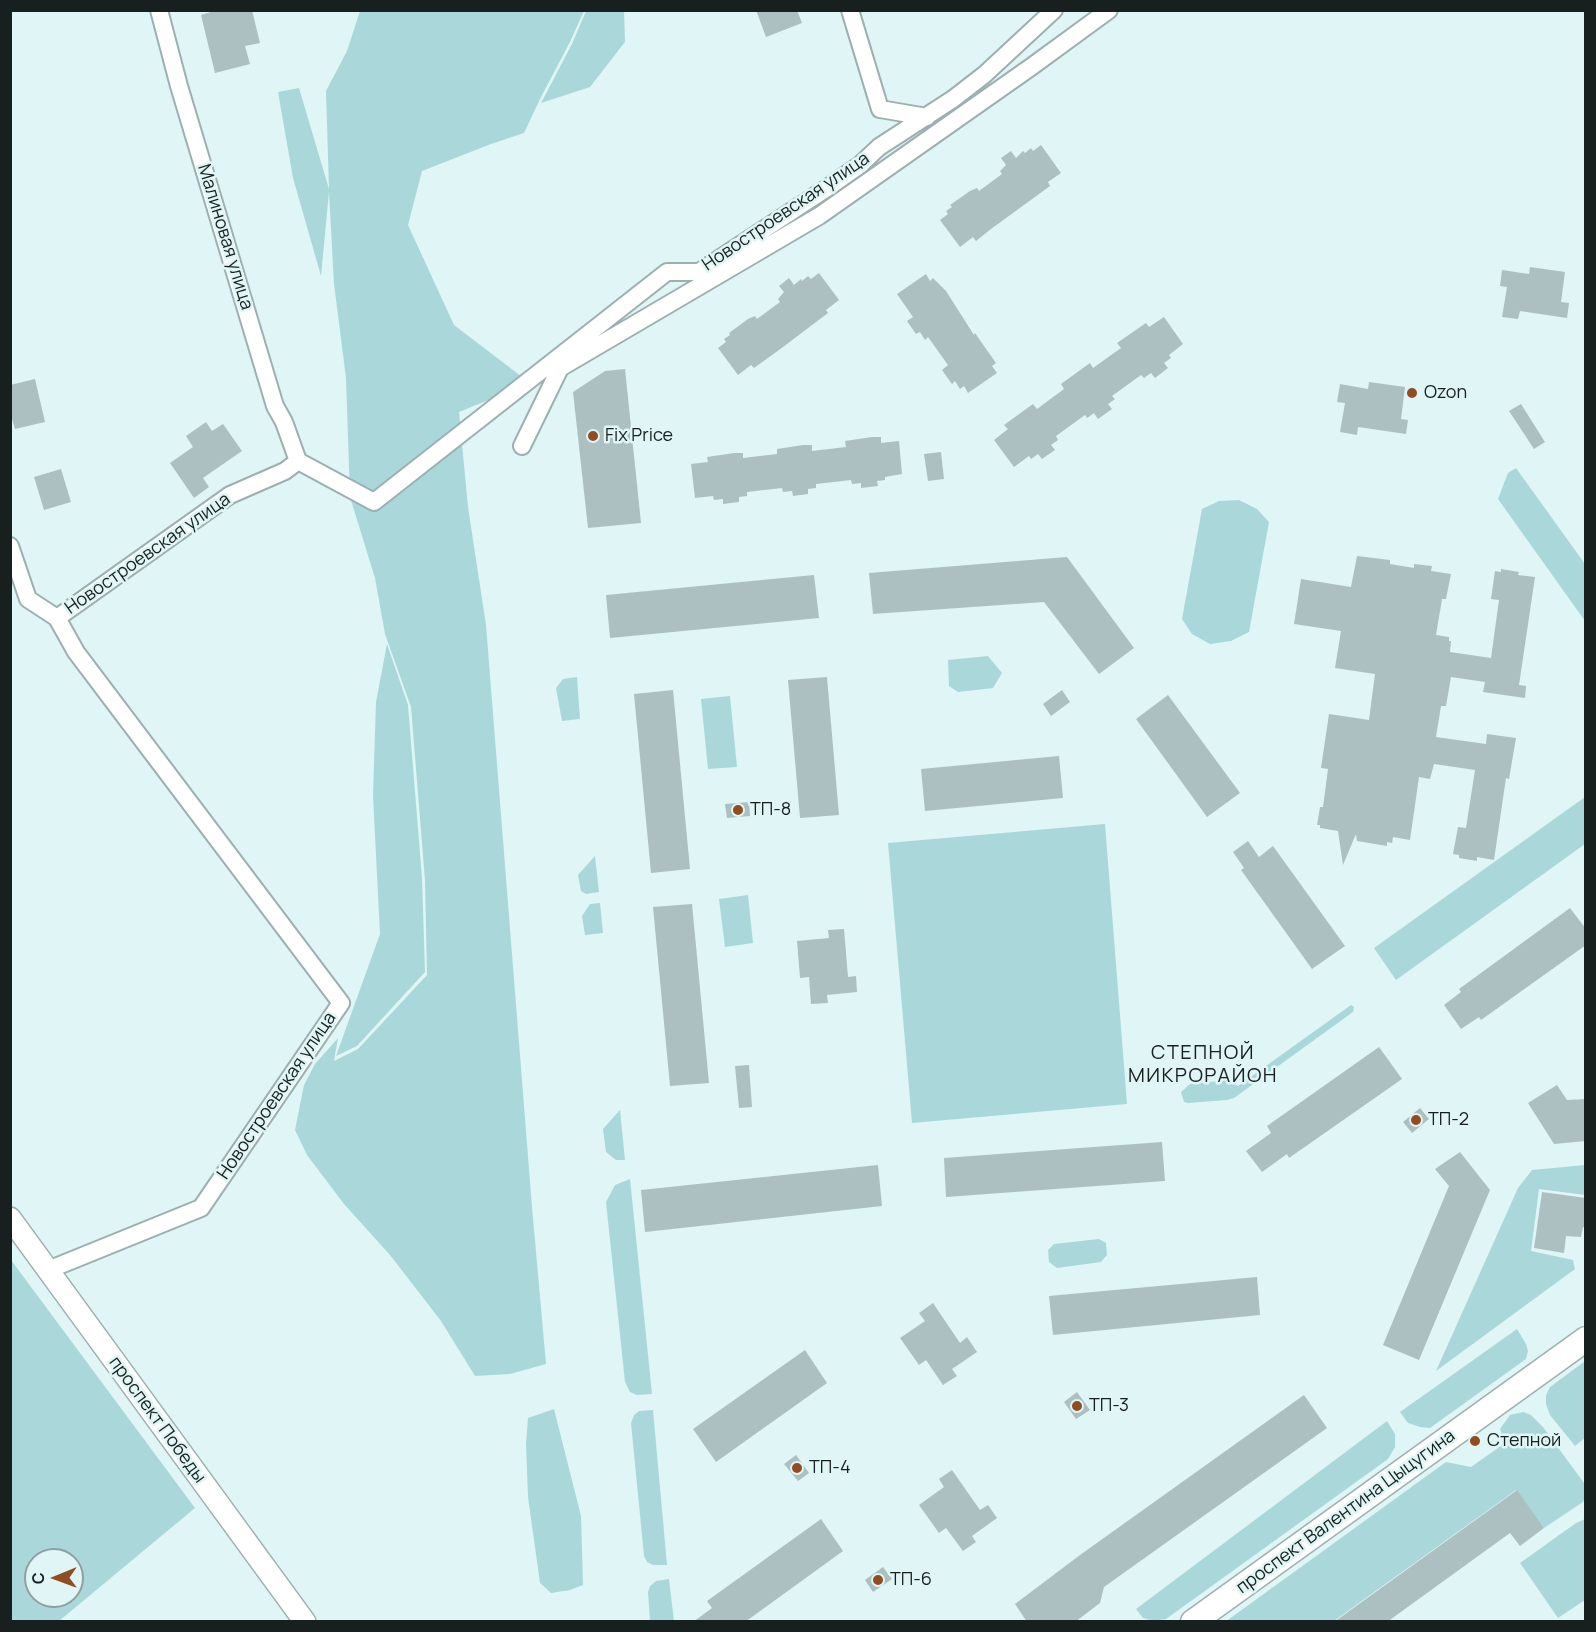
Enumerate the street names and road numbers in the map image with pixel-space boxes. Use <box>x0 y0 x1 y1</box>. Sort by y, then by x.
street label: Новостроевская улица <box>698 148 874 276</box>
street label: Малиновая улица <box>193 162 257 312</box>
street label: Новостроевская улица <box>61 489 235 619</box>
street label: Новостроевская улица <box>213 1008 341 1184</box>
street label: проспект Победы <box>104 1353 210 1487</box>
street label: проспект Валентина Цыцугина <box>1233 1425 1459 1599</box>

